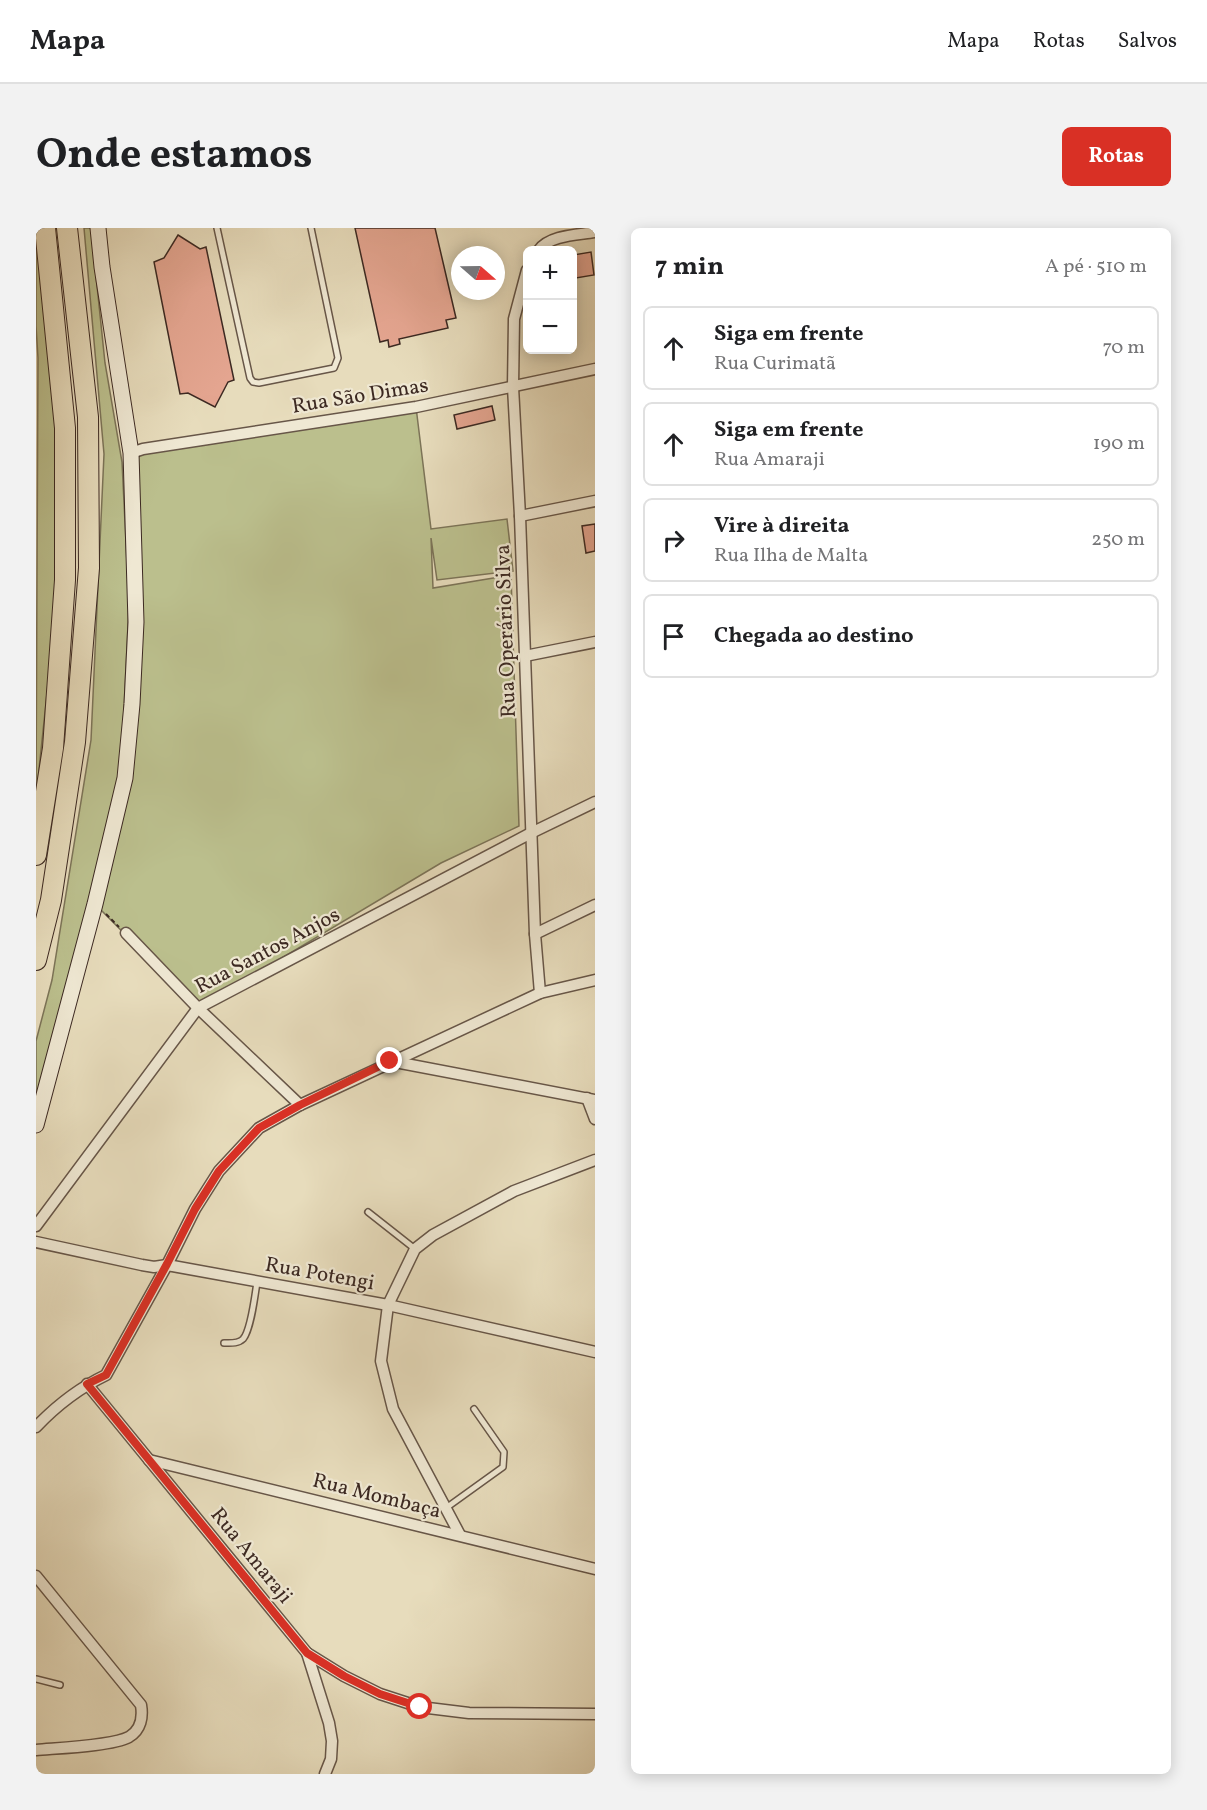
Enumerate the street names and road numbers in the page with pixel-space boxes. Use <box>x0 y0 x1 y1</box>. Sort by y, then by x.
street label: Rua São Dimas <box>290 371 431 422</box>
street label: Rua Operário Silva <box>489 544 524 718</box>
street label: Rua Santos Anjos <box>190 901 345 1002</box>
street label: Rua Potengi <box>263 1251 377 1298</box>
street label: Rua Mombaça <box>309 1466 444 1526</box>
street label: Rua Amaraji <box>203 1502 299 1610</box>

